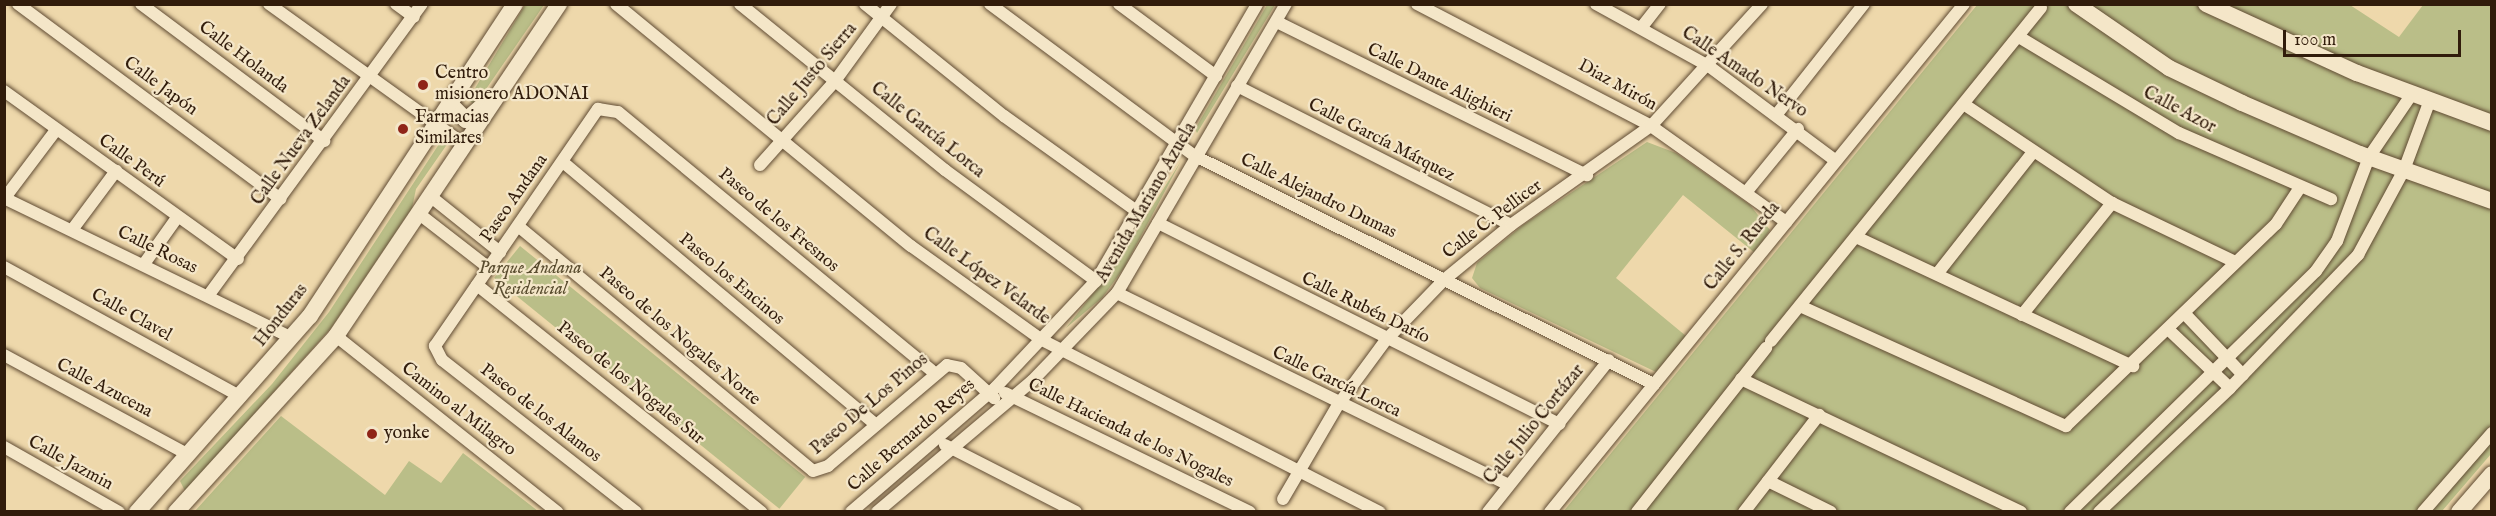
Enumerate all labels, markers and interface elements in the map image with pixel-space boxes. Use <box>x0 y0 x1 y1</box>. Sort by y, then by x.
street label: Calle Holanda <box>194 17 292 99</box>
scale bar <box>2286 18 2464 56</box>
street label: Calle Justo Sierra <box>764 19 862 131</box>
street label: Calle Amado Nervo <box>1677 23 1811 123</box>
text: 100 m <box>2294 29 2336 52</box>
street label: Calle Dante Alighieri <box>1363 40 1515 128</box>
street label: Calle Japón <box>119 53 201 121</box>
street label: Diaz Mirón <box>1574 55 1660 117</box>
place label: Centro misionero ADONAI <box>435 64 589 106</box>
street label: Calle Nueva Zelanda <box>248 72 356 210</box>
marker: Centro misionero ADONAI <box>416 78 430 92</box>
street label: Calle García Lorca <box>866 78 988 184</box>
street label: Calle Azor <box>2139 83 2219 139</box>
street label: Calle García Márquez <box>1304 95 1458 187</box>
place label: Farmacias Similares <box>415 108 489 150</box>
street label: Avenida Mariano Azuela <box>1092 119 1202 287</box>
marker: Farmacias Similares <box>396 122 410 136</box>
street label: Calle Perú <box>94 131 168 193</box>
street label: Calle Alejandro Dumas <box>1236 150 1400 244</box>
street label: Paseo Andana <box>477 151 553 247</box>
street label: Paseo de los Fresnos <box>713 164 843 278</box>
street label: Calle C. Pellicer <box>1439 176 1547 264</box>
street label: Calle S. Rueda <box>1701 198 1785 296</box>
street label: Calle Rosas <box>113 222 201 280</box>
street label: Calle López Velarde <box>918 224 1054 330</box>
street label: Paseo los Encinos <box>674 230 788 330</box>
park label: Parque Andana Residencial <box>478 259 582 302</box>
street label: Paseo de los Nogales Norte <box>594 263 764 411</box>
street label: Calle Rubén Darío <box>1297 269 1433 349</box>
street label: Honduras <box>251 280 313 352</box>
street label: Calle Clavel <box>87 285 175 347</box>
street label: Paseo de los Nogales Sur <box>552 318 708 450</box>
street label: Calle García Lorca <box>1268 343 1404 423</box>
street label: Paseo De Los Pinos <box>807 350 933 460</box>
street label: Calle Azucena <box>52 355 156 423</box>
street label: Camino al Milagro <box>396 358 520 462</box>
street label: Paseo de los Alamos <box>475 360 605 468</box>
street label: Calle Julio Cortázar <box>1480 361 1590 489</box>
street label: Calle Bernardo Reyes <box>844 375 980 497</box>
street label: Calle Hacienda de los Nogales <box>1024 375 1236 493</box>
place label: yonke <box>384 423 430 445</box>
marker: yonke <box>365 427 379 441</box>
street label: Calle Jazmin <box>24 432 116 496</box>

